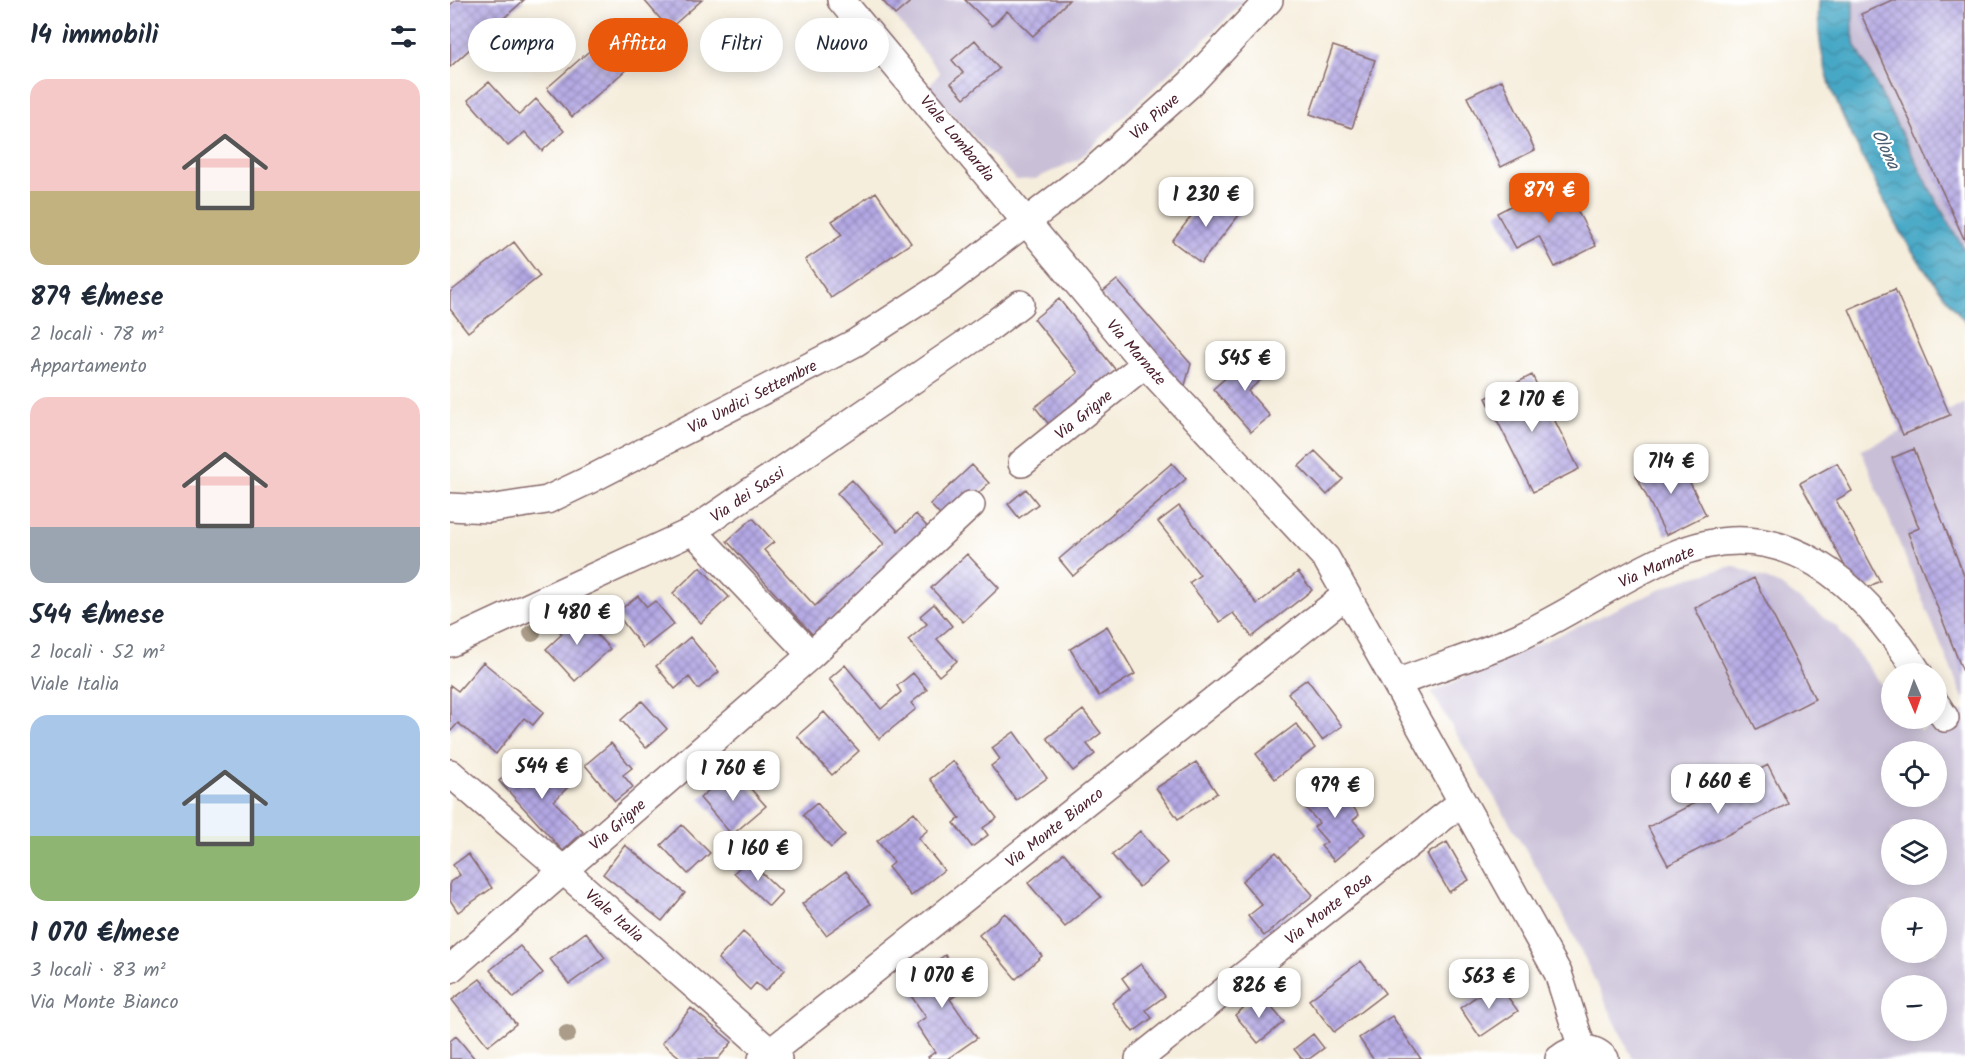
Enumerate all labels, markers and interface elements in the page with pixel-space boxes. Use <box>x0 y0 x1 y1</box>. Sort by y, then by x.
text: 14 immobili <box>30 15 158 57</box>
chip: Compra <box>468 18 576 72</box>
chip: Affitta <box>588 18 688 72</box>
chip: Filtri <box>700 18 783 72</box>
chip: Nuovo <box>795 18 889 72</box>
icon: filters <box>387 20 420 53</box>
street label: Via Piave <box>1124 88 1186 147</box>
street label: Viale Lombardia <box>913 90 1001 188</box>
icon: home <box>171 118 279 226</box>
water label: Olona <box>1862 125 1907 176</box>
pin: 879 € <box>1507 173 1591 224</box>
text: 879 € <box>1523 176 1575 208</box>
pin: 1 230 € <box>1151 177 1261 228</box>
text: 1 230 € <box>1173 180 1239 212</box>
text: 879 €/mese <box>30 277 163 319</box>
street label: Via Marnate <box>1100 314 1172 392</box>
text: 2 locali · 78 m² <box>30 319 164 351</box>
pin: 545 € <box>1203 341 1287 392</box>
text: 545 € <box>1219 344 1271 376</box>
text: Appartamento <box>30 351 147 383</box>
street label: Via Undici Settembre <box>684 354 822 441</box>
pin: 2 170 € <box>1477 382 1587 433</box>
street label: Via Grigne <box>1049 384 1118 446</box>
text: 2 170 € <box>1499 385 1565 417</box>
icon: home <box>171 436 279 544</box>
pin: 714 € <box>1629 444 1713 495</box>
text: 714 € <box>1648 447 1694 479</box>
street label: Via dei Sassi <box>706 460 791 529</box>
street label: Via Marnate <box>1614 539 1699 595</box>
text: 544 €/mese <box>30 595 164 637</box>
pin: 1 480 € <box>522 595 632 646</box>
text: 1 480 € <box>543 598 611 630</box>
text: 2 locali · 52 m² <box>30 637 165 669</box>
north arrow <box>1881 663 1947 729</box>
map controls <box>1881 663 1947 1041</box>
text: Viale Italia <box>30 669 119 701</box>
button: locate <box>1881 741 1947 807</box>
pin: 544 € <box>500 749 584 800</box>
pin: 1 760 € <box>678 751 788 802</box>
text: 544 € <box>516 752 568 784</box>
icon: home <box>171 754 279 862</box>
text: 1 760 € <box>701 754 765 786</box>
pin: 1 660 € <box>1663 764 1773 815</box>
text: 1 660 € <box>1685 767 1751 799</box>
pin: 979 € <box>1293 768 1377 819</box>
text: 979 € <box>1310 771 1360 803</box>
street label: Via Monte Bianco <box>1000 782 1109 875</box>
street label: Via Grigne <box>584 793 652 857</box>
button: layers <box>1881 819 1947 885</box>
pin: 1 160 € <box>703 831 813 882</box>
text: 1 160 € <box>727 834 789 866</box>
street label: Via Monte Rosa <box>1280 867 1378 951</box>
street label: Viale Italia <box>579 883 649 949</box>
button: + <box>1881 897 1947 963</box>
text: 1 070 €/mese <box>30 913 179 955</box>
text: 3 locali · 83 m² <box>30 955 166 987</box>
pin: 1 070 € <box>887 958 997 1009</box>
pin: 563 € <box>1447 959 1531 1010</box>
text: 1 070 € <box>910 961 974 993</box>
text: 563 € <box>1463 962 1515 994</box>
pin: 826 € <box>1217 968 1301 1019</box>
text: 826 € <box>1232 971 1286 1003</box>
button: − <box>1881 975 1947 1041</box>
text: Via Monte Bianco <box>30 987 179 1019</box>

